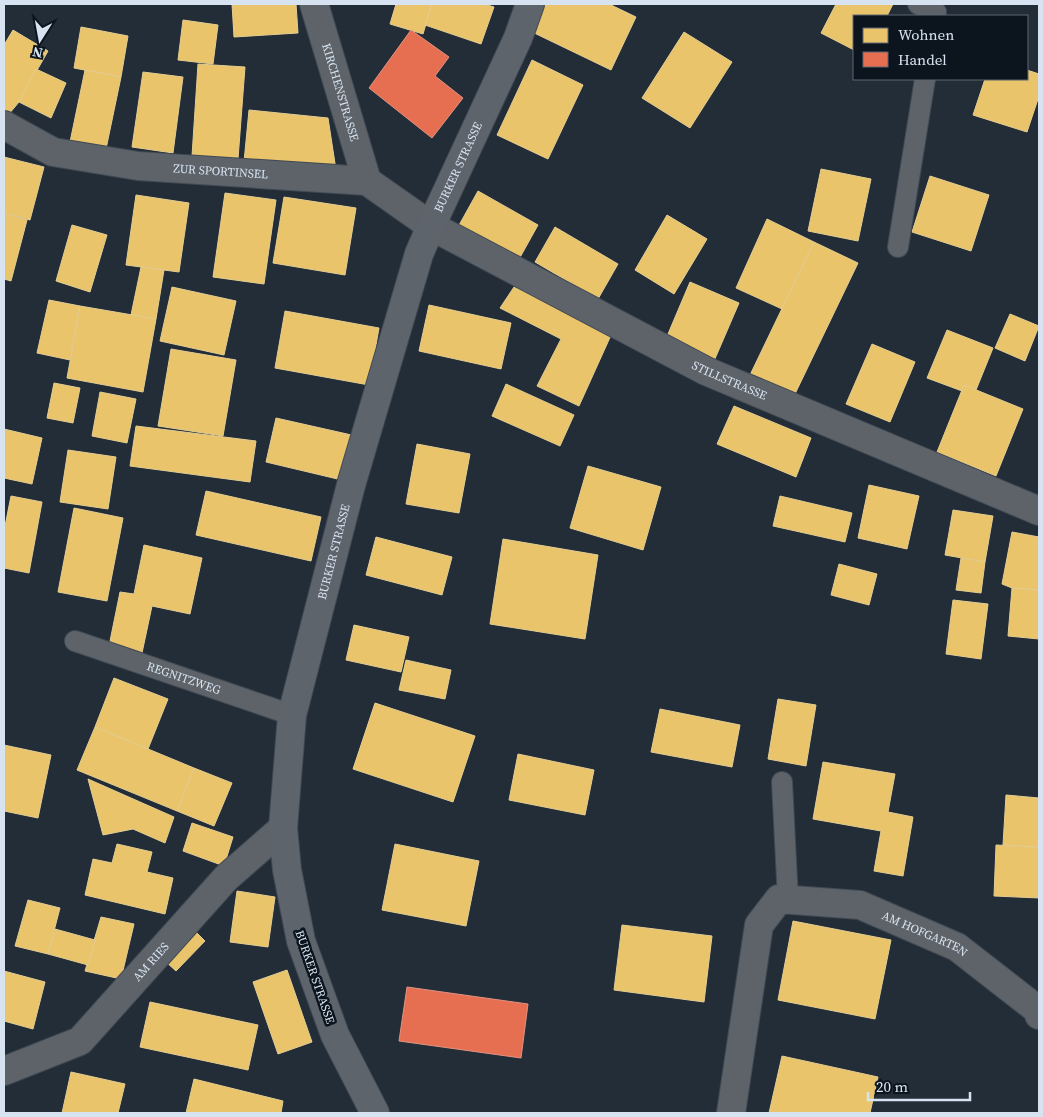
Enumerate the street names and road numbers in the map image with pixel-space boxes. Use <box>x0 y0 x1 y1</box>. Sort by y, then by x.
street label: KIRCHENSTRASSE <box>318 41 363 143</box>
street label: BURKER STRASSE <box>430 119 486 215</box>
street label: ZUR SPORTINSEL <box>173 160 269 183</box>
street label: STILLSTRASSE <box>689 357 769 404</box>
street label: BURKER STRASSE <box>314 502 354 601</box>
street label: REGNITZWEG <box>145 658 223 698</box>
street label: AM HOFGARTEN <box>879 907 971 960</box>
street label: BURKER STRASSE <box>292 928 338 1026</box>
street label: AM RIES <box>129 939 173 985</box>

